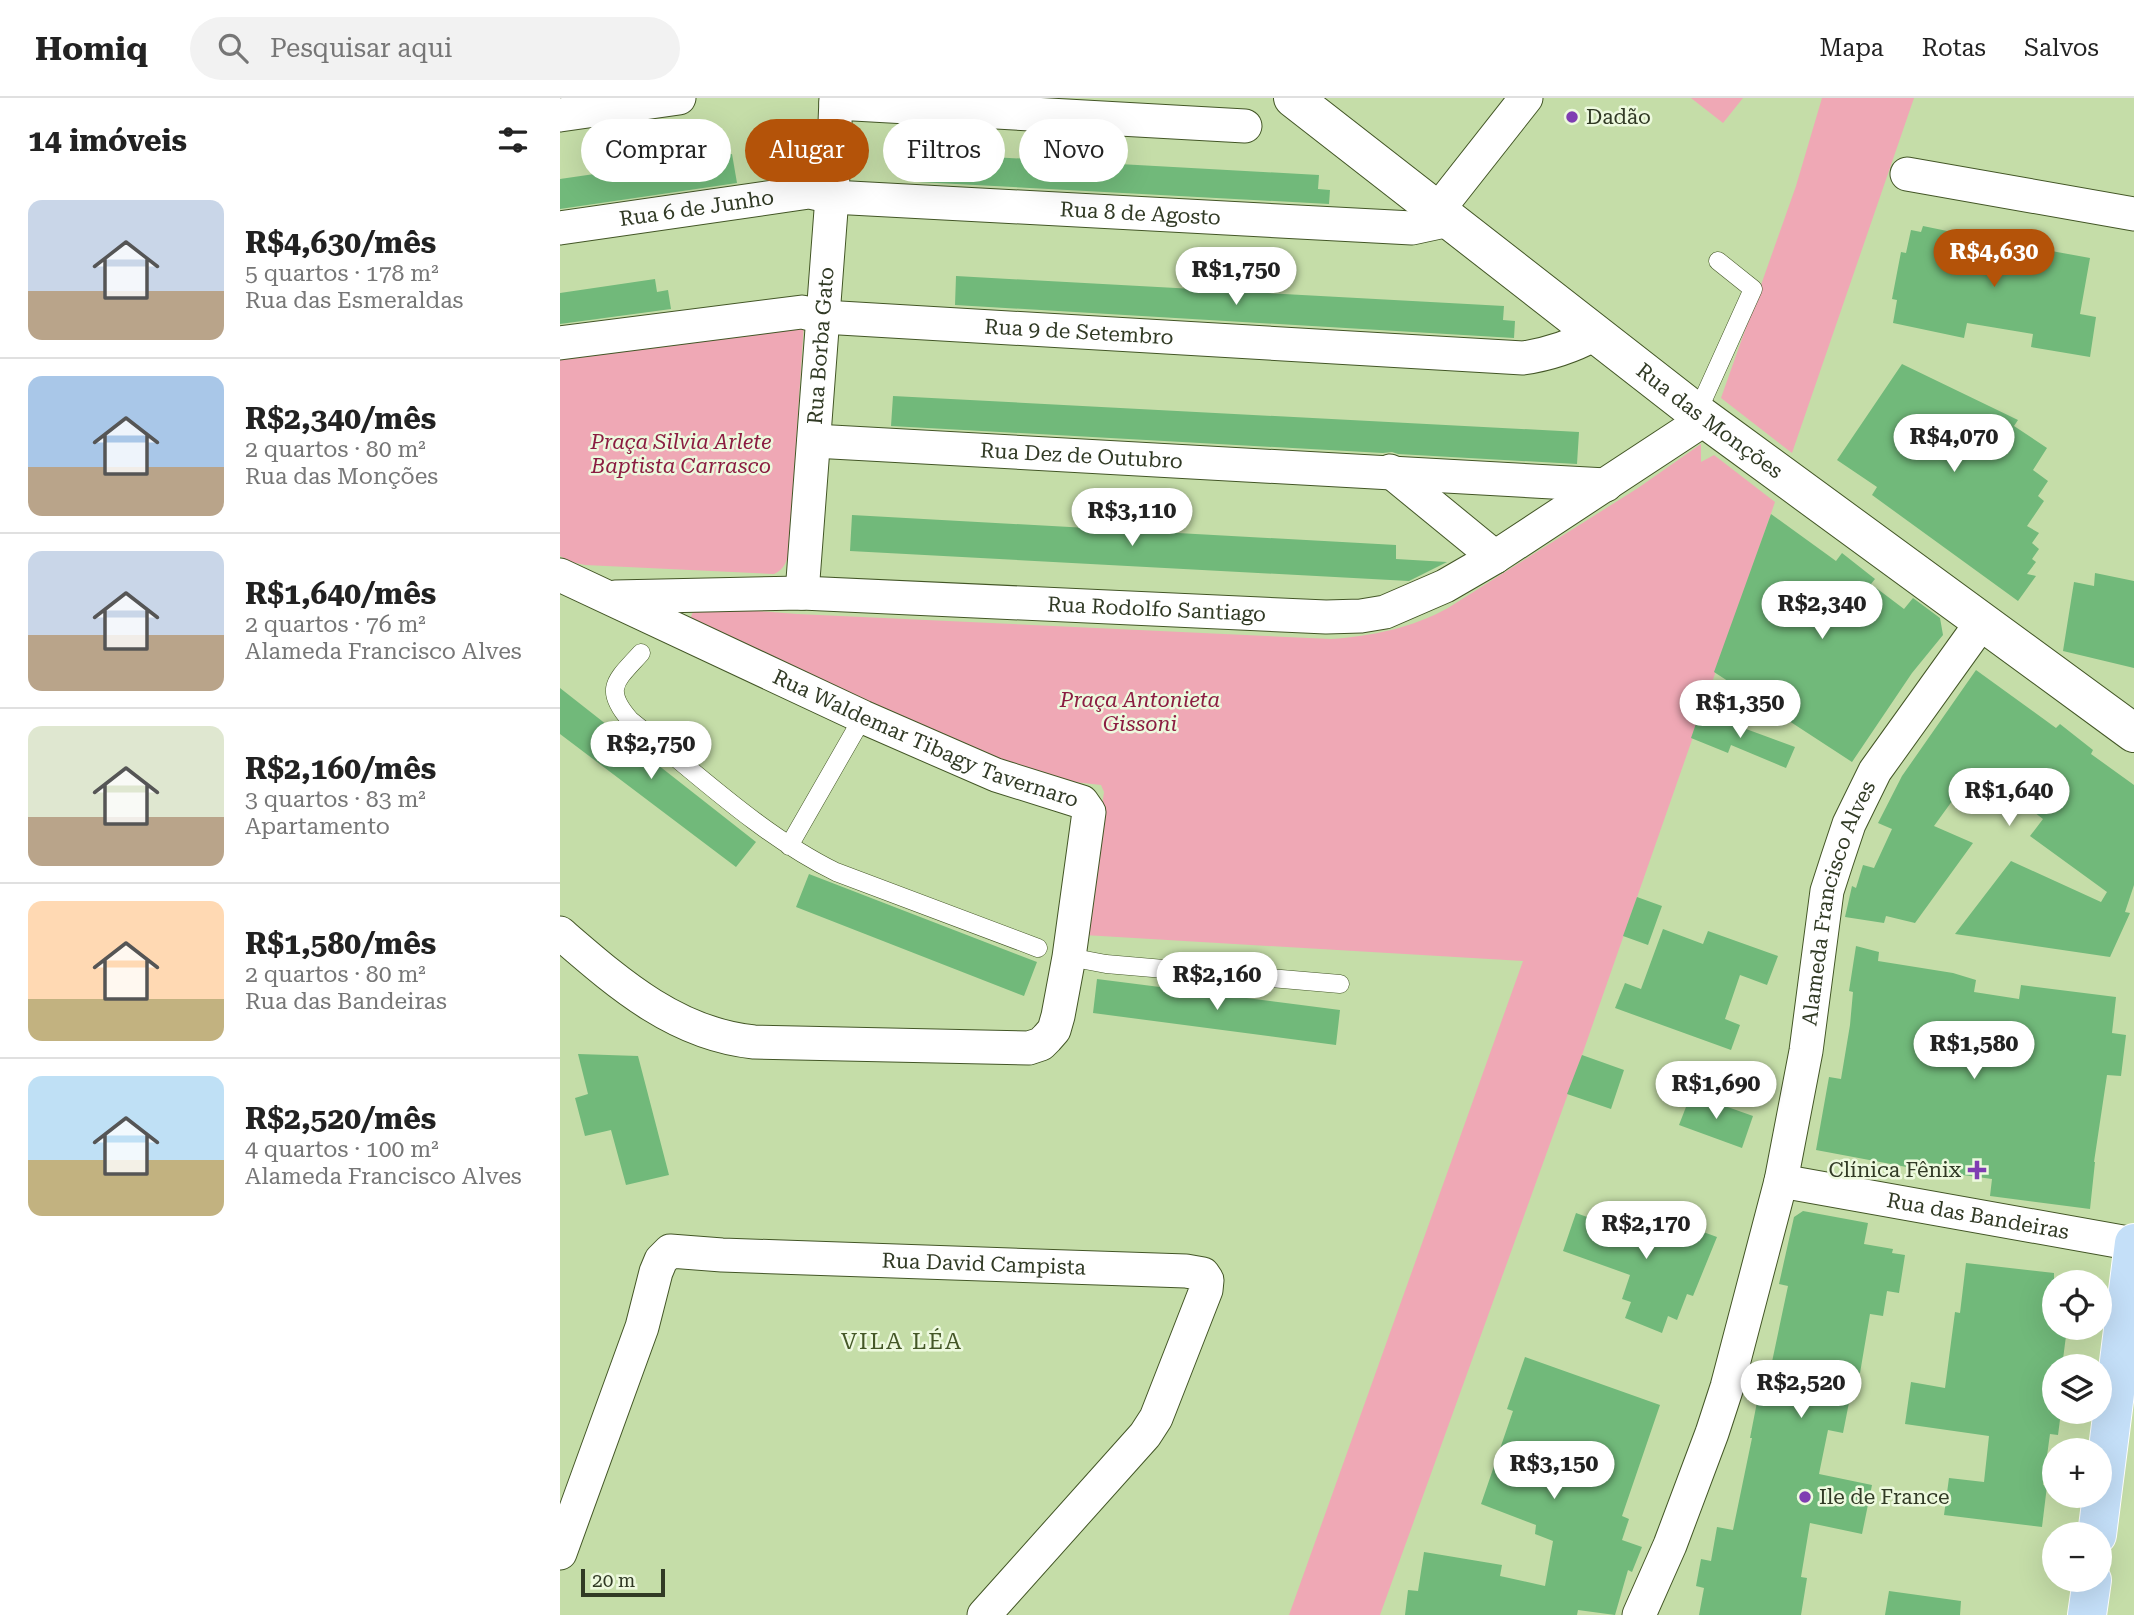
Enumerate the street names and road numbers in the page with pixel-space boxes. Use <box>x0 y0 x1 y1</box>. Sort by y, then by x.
street label: Rua 6 de Junho <box>618 185 775 231</box>
street label: Rua 8 de Agosto <box>1059 197 1222 230</box>
street label: Rua Borba Gato <box>803 266 839 425</box>
street label: Rua 9 de Setembro <box>984 314 1174 350</box>
street label: Rua das Monções <box>1632 358 1787 484</box>
street label: Rua Dez de Outubro <box>980 438 1184 473</box>
street label: Rua Rodolfo Santiago <box>1047 592 1266 626</box>
street label: Rua Waldemar Tibagy Tavernaro <box>769 664 1081 812</box>
street label: Alameda Francisco Alves <box>1797 777 1880 1027</box>
street label: Rua das Bandeiras <box>1885 1188 2071 1244</box>
street label: Rua David Campista <box>881 1249 1087 1280</box>

